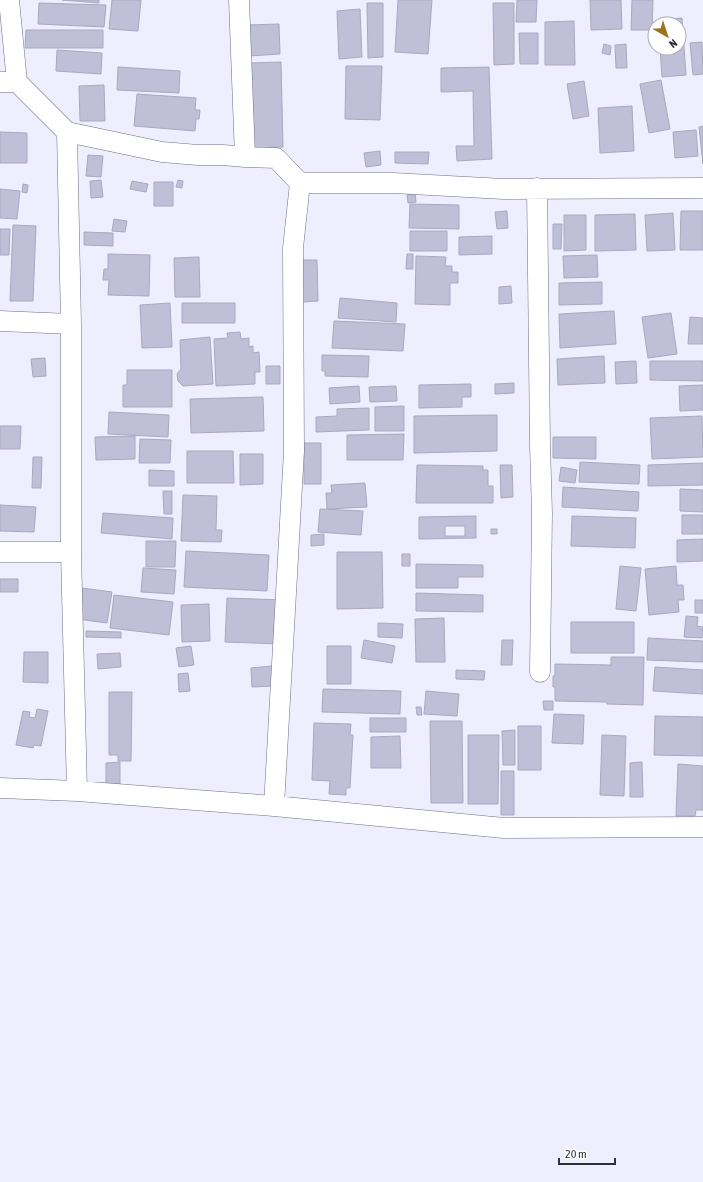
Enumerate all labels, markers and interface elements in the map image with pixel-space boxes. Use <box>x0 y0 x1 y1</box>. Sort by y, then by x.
north arrow <box>647 16 687 56</box>
text: N <box>667 37 680 50</box>
scale bar <box>559 1140 615 1166</box>
text: 20 m <box>565 1147 587 1161</box>

